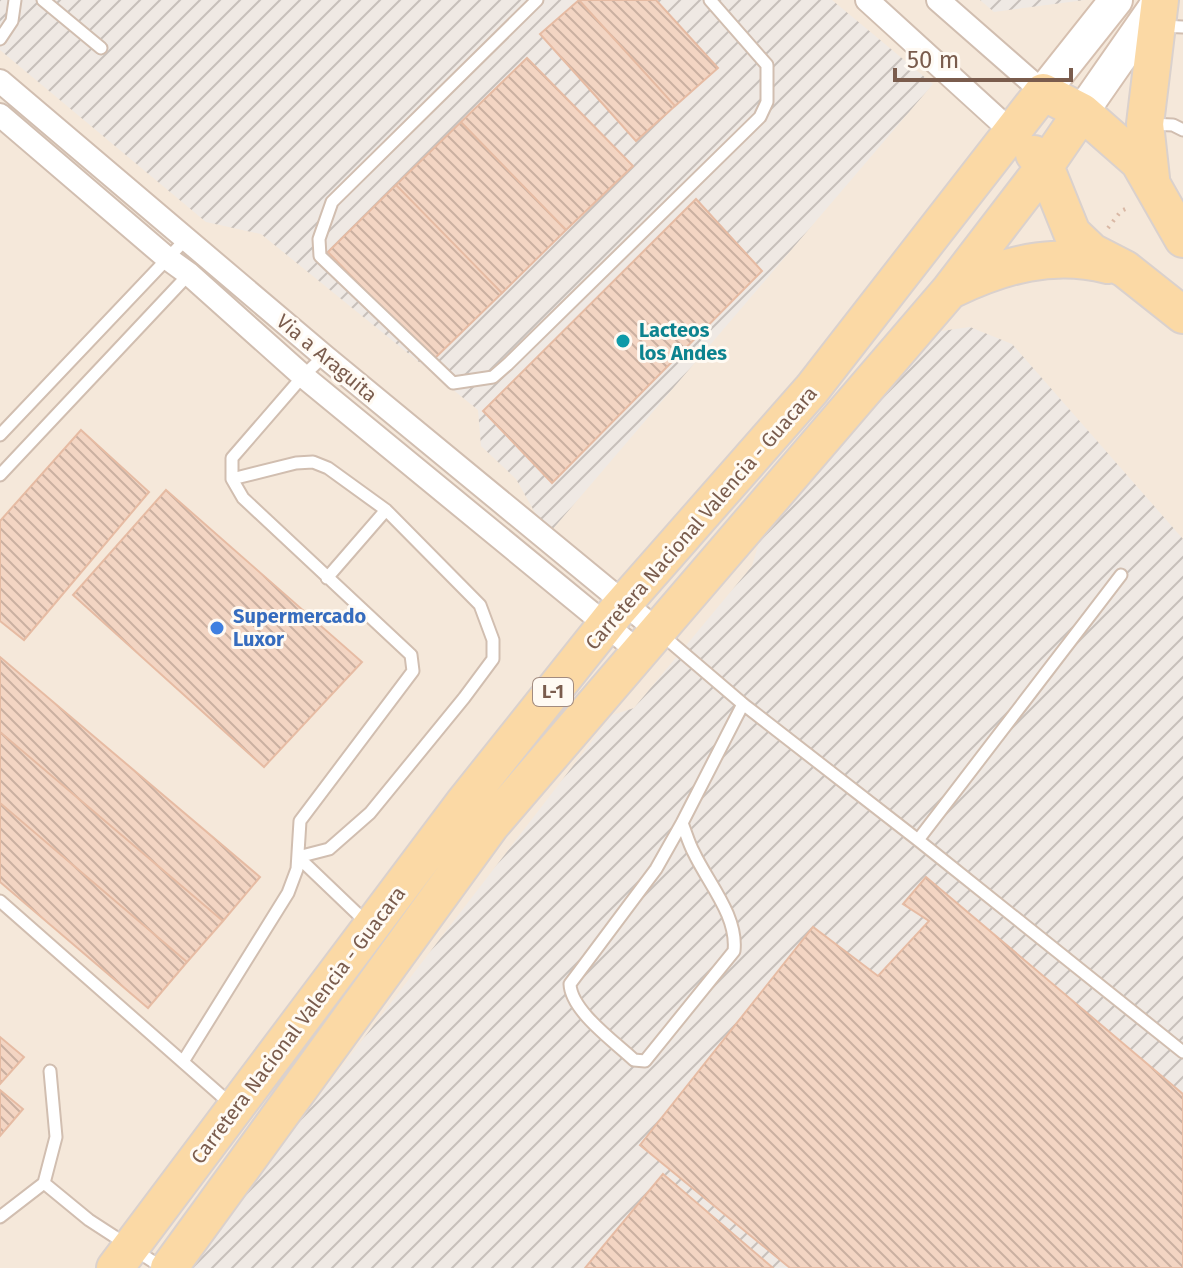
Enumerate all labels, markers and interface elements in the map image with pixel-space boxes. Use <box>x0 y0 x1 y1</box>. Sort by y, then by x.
scale bar <box>895 32 1071 82</box>
text: 50 m <box>907 46 959 74</box>
street label: Via a Araguita <box>272 309 382 407</box>
place label: Lacteos los Andes <box>639 318 727 365</box>
marker: Lacteos los Andes <box>614 332 632 350</box>
street label: Carretera Nacional Valencia - Guacara <box>580 381 822 655</box>
place label: Supermercado Luxor <box>233 604 367 651</box>
marker: Supermercado Luxor <box>208 619 226 637</box>
road number: L-1 <box>533 678 573 706</box>
street label: Carretera Nacional Valencia - Guacara <box>186 882 410 1168</box>

